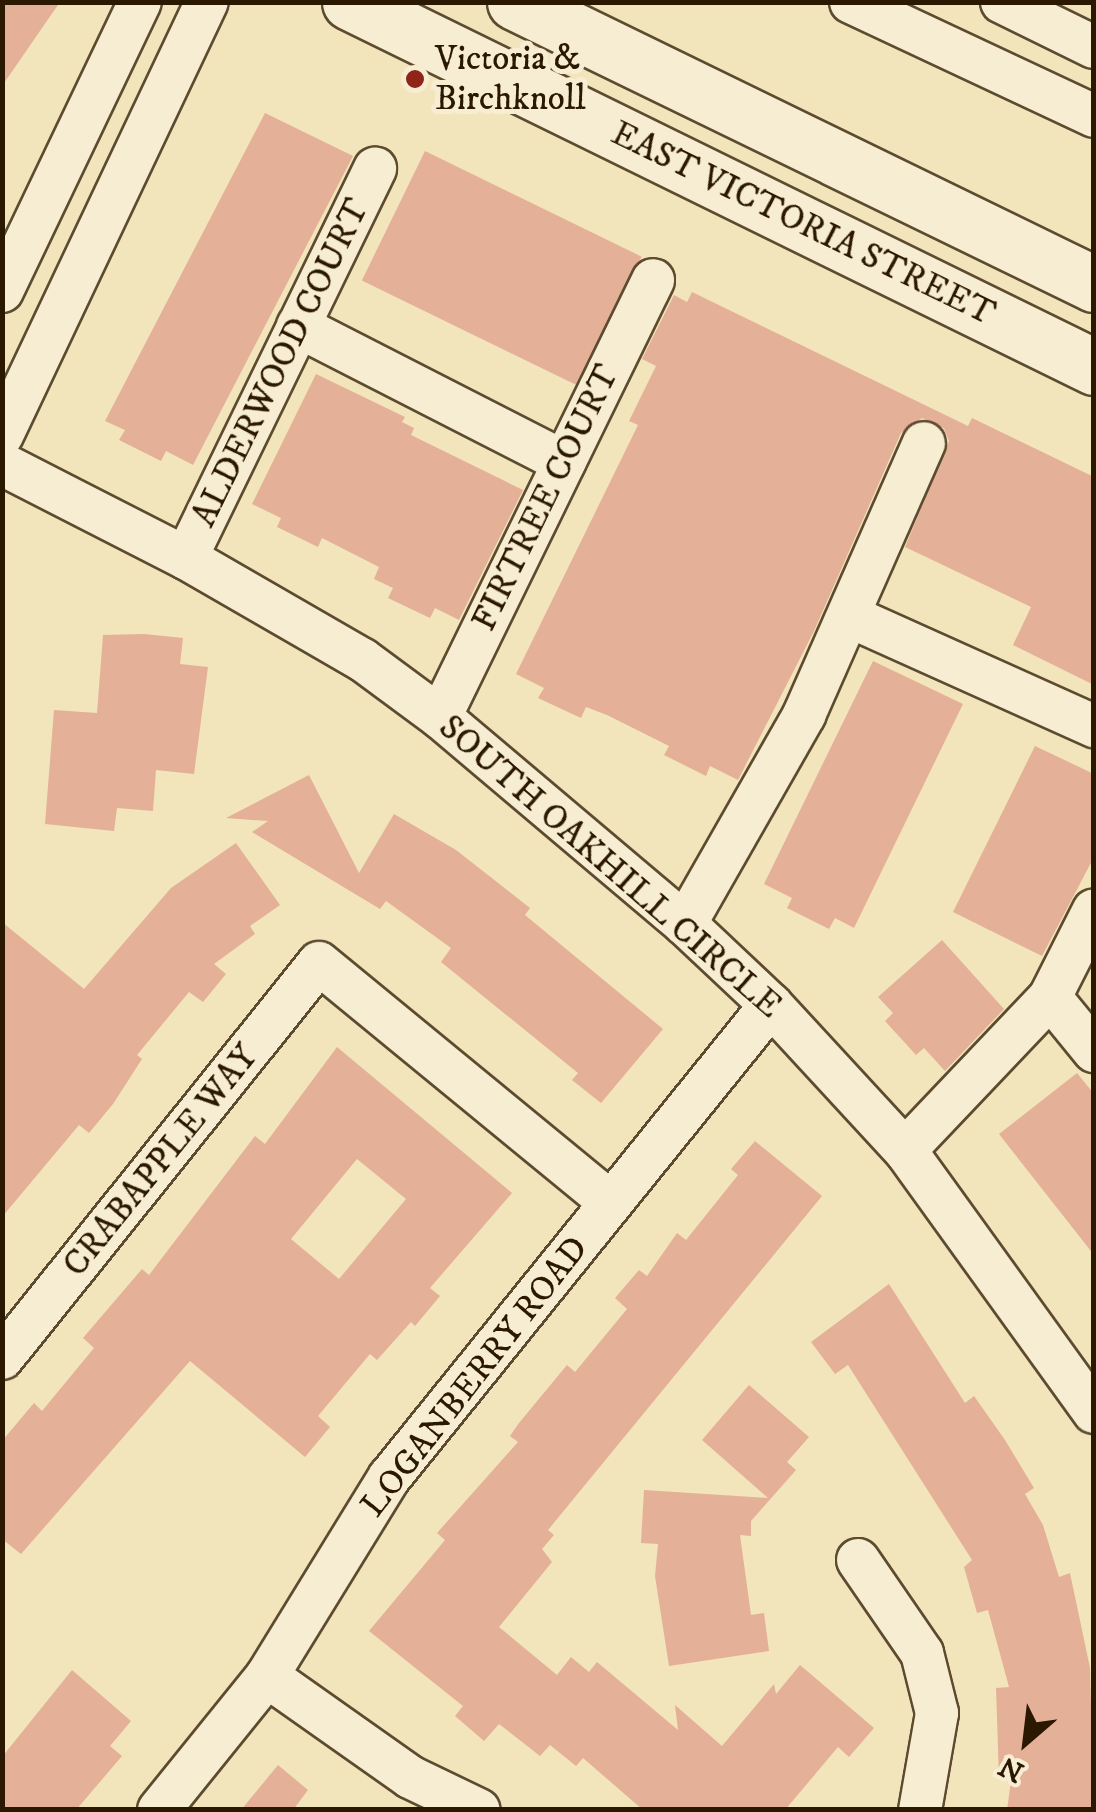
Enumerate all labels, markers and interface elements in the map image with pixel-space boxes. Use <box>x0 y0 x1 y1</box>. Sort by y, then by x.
place label: Victoria & Birchknoll <box>435 38 586 120</box>
marker: Victoria & Birchknoll <box>404 68 426 90</box>
street label: EAST VICTORIA STREET <box>604 113 1002 335</box>
street label: ALDERWOOD COURT <box>183 192 379 534</box>
street label: FIRTREE COURT <box>463 358 629 638</box>
street label: SOUTH OAKHILL CIRCLE <box>430 707 790 1027</box>
street label: CRABAPPLE WAY <box>55 1037 267 1285</box>
street label: LOGANBERRY ROAD <box>353 1228 597 1526</box>
north arrow <box>976 1692 1076 1792</box>
text: N <box>993 1748 1030 1790</box>

